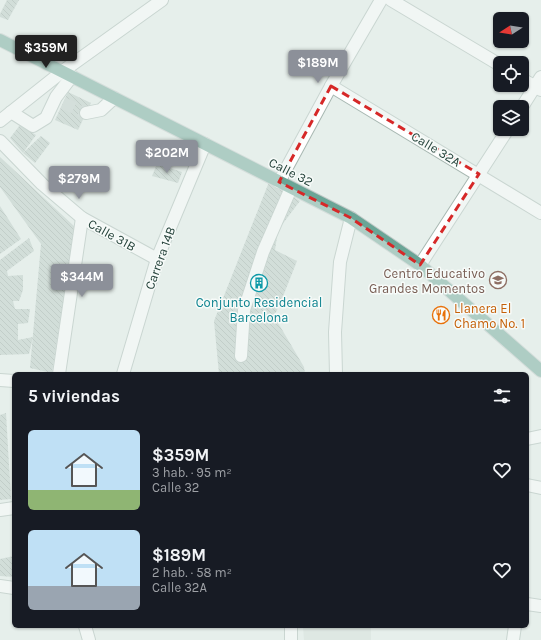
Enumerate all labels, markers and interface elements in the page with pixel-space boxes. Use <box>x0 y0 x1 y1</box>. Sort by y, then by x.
north arrow <box>493 12 529 48</box>
map controls <box>493 12 529 136</box>
pin: $359M <box>18 35 74 69</box>
text: $359M <box>24 40 68 55</box>
pin: $189M <box>290 50 346 84</box>
text: $189M <box>297 55 339 70</box>
button: locate <box>493 56 529 92</box>
button: layers <box>493 100 529 136</box>
street label: Calle 32A <box>409 128 464 170</box>
pin: $202M <box>139 140 195 174</box>
text: $202M <box>145 145 189 160</box>
street label: Calle 32 <box>266 155 316 189</box>
pin: $279M <box>51 166 107 200</box>
text: $279M <box>58 171 100 186</box>
street label: Calle 31B <box>86 216 138 254</box>
street label: Carrera 14B <box>142 225 178 291</box>
pin: $344M <box>54 264 110 298</box>
place label: Centro Educativo Grandes Momentos <box>369 266 485 296</box>
text: $344M <box>60 269 104 284</box>
school or university icon: Centro Educativo Grandes Momentos <box>488 270 508 290</box>
building icon: Conjunto Residencial Barcelona <box>249 273 269 293</box>
place label: Conjunto Residencial Barcelona <box>196 295 322 325</box>
place label: Llanera El Chamo No. 1 <box>454 301 525 331</box>
restaurant icon: Llanera El Chamo No. 1 <box>431 305 451 325</box>
icon: filters <box>491 385 513 407</box>
text: 5 viviendas <box>28 386 120 406</box>
text: $359M <box>152 445 209 465</box>
icon: home <box>60 446 108 494</box>
icon: heart <box>491 459 513 481</box>
text: 3 hab. · 95 m² <box>152 465 232 480</box>
text: Calle 32 <box>152 480 199 495</box>
text: $189M <box>152 545 206 565</box>
icon: home <box>60 546 108 594</box>
icon: heart <box>491 559 513 581</box>
text: 2 hab. · 58 m² <box>152 565 232 580</box>
text: Calle 32A <box>152 580 207 595</box>

